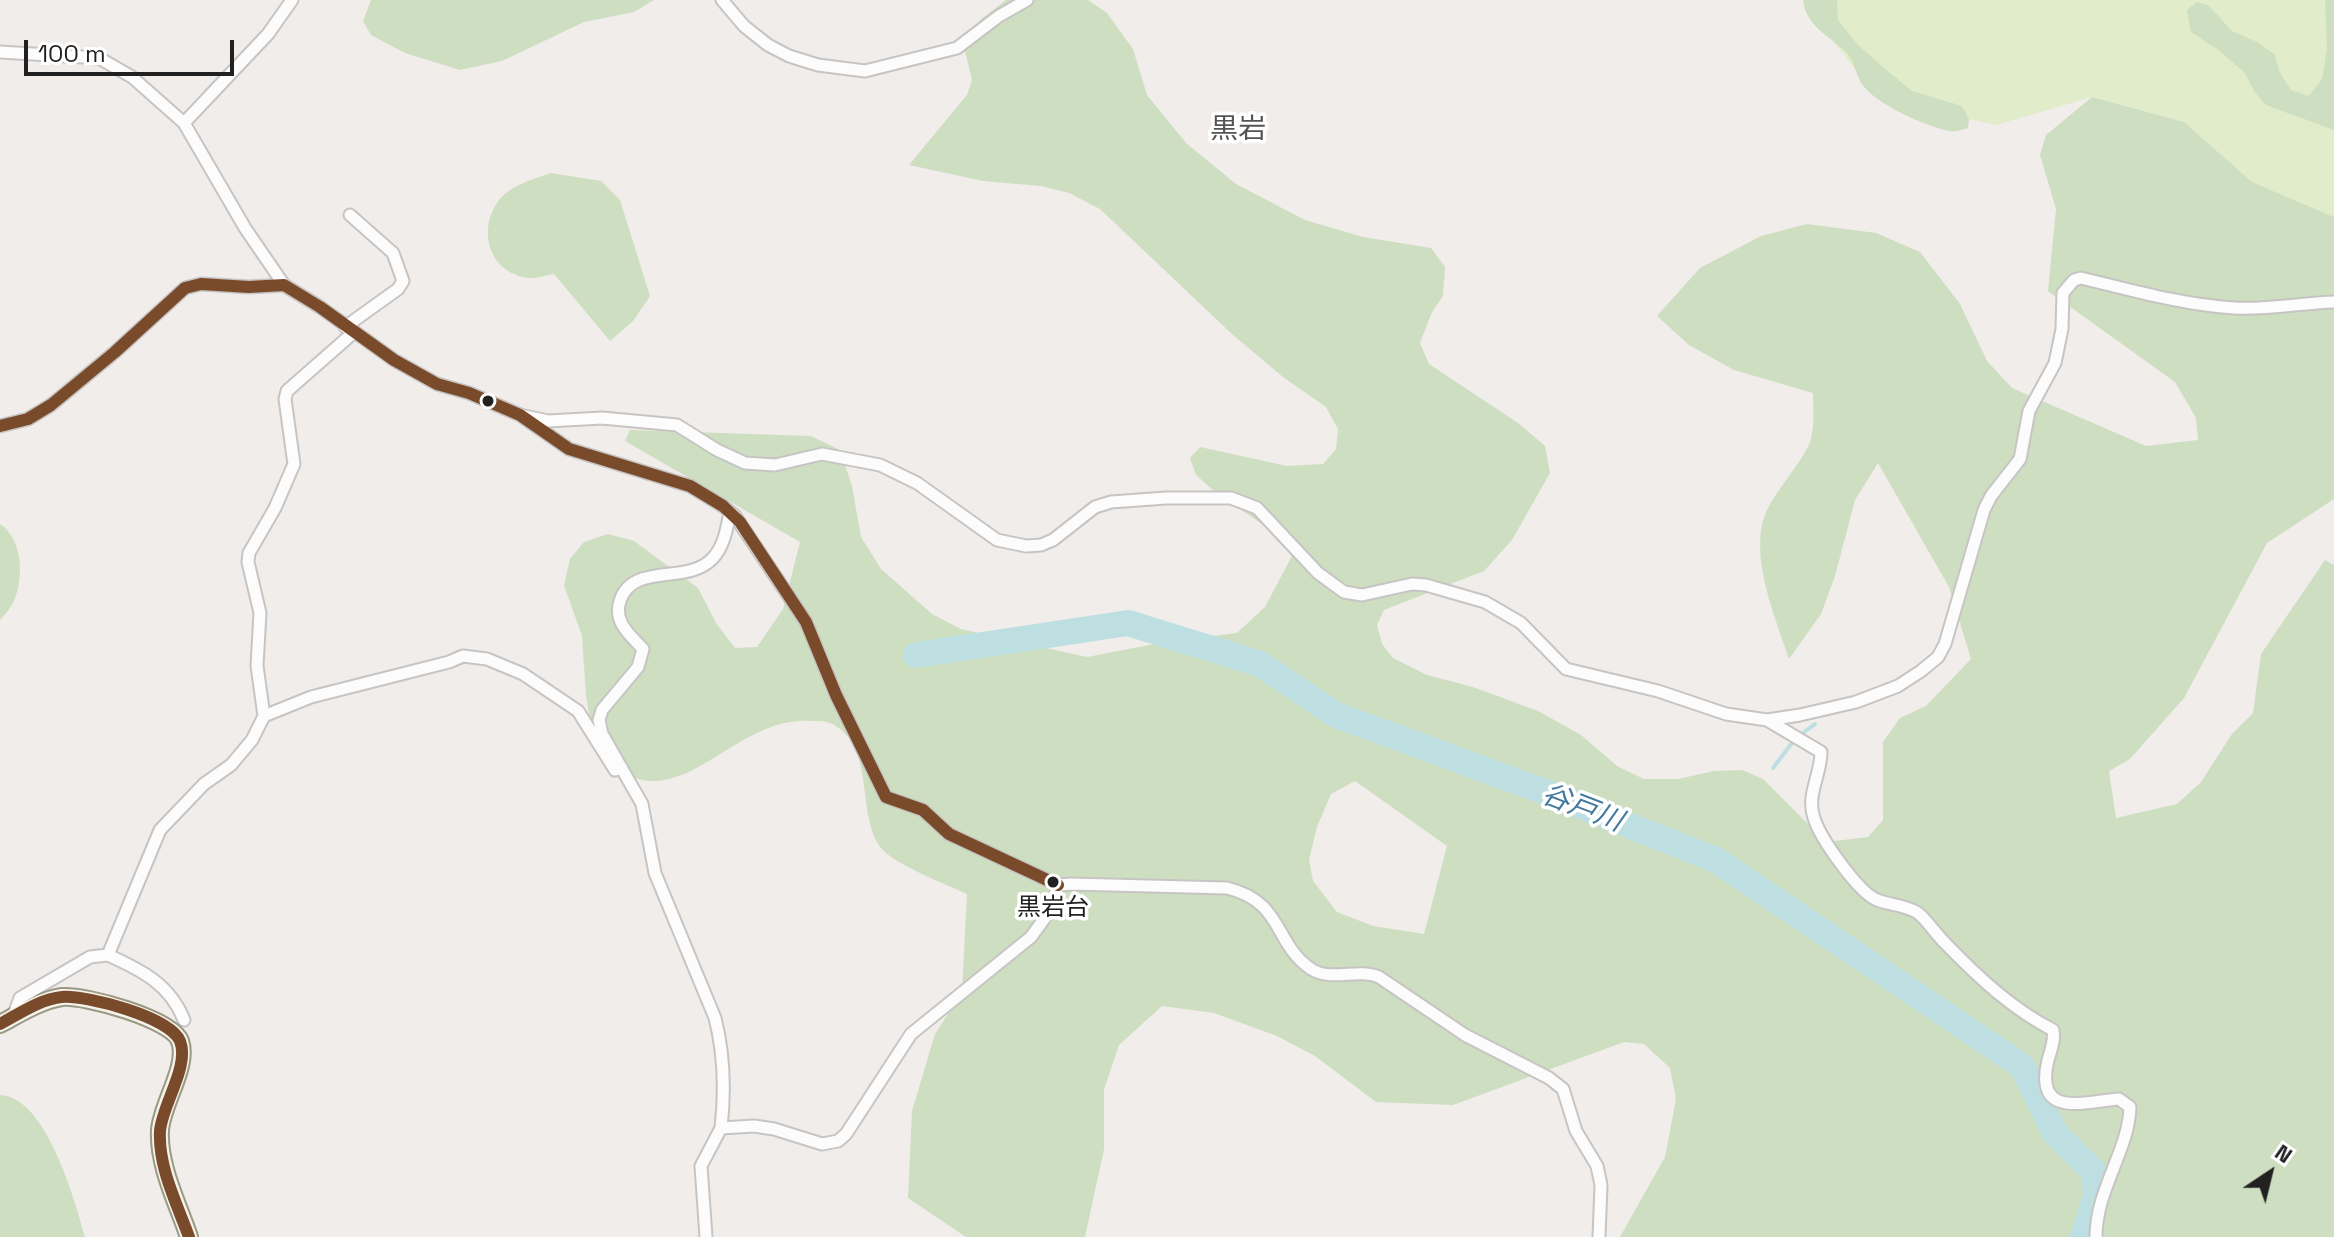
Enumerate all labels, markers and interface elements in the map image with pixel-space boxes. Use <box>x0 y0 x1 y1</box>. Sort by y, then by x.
scale bar <box>28 24 238 74</box>
text: 100 m <box>38 38 106 69</box>
district label: 黒岩 <box>1210 113 1266 147</box>
unlabelled marker <box>480 393 496 409</box>
water label: 谷戸川 <box>1537 778 1627 840</box>
marker: 黒岩台 <box>1045 874 1061 890</box>
place label: 黒岩台 <box>1017 894 1089 922</box>
north arrow <box>2230 1133 2310 1213</box>
text: N <box>2270 1138 2298 1169</box>

